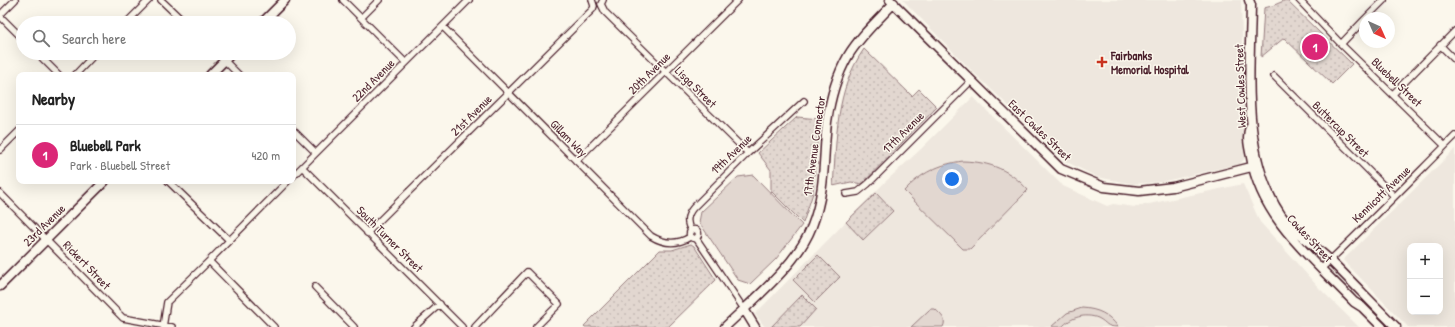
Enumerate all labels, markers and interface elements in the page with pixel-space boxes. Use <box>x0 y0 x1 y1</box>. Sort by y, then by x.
north arrow <box>1359 12 1395 48</box>
search box <box>16 16 296 60</box>
icon: search <box>30 27 52 49</box>
text: Search here <box>62 28 126 49</box>
pin: 1 <box>1302 32 1328 62</box>
street label: West Cowles Street <box>1230 43 1250 128</box>
place label: Fairbanks Memorial Hospital <box>1110 47 1190 79</box>
street label: 20th Avenue <box>624 48 674 98</box>
street label: Bluebell Street <box>1368 53 1427 111</box>
street label: 22nd Avenue <box>348 55 398 105</box>
marker: Fairbanks Memorial Hospital <box>1096 56 1108 68</box>
street label: Lisga Street <box>671 62 721 112</box>
text: Nearby <box>32 87 75 110</box>
street label: 21st Avenue <box>447 90 496 139</box>
street label: 17th Avenue Connector <box>799 95 829 197</box>
street label: East Cowles Street <box>1005 95 1076 165</box>
street label: Buttercup Street <box>1309 97 1374 162</box>
street label: 17th Avenue <box>878 107 928 157</box>
street label: Gillam Way <box>547 116 591 160</box>
street label: 19th Avenue <box>707 130 755 178</box>
text: Bluebell Park <box>70 135 141 156</box>
text: 1 <box>43 146 47 164</box>
text: 420 m <box>251 146 280 164</box>
text: Park · Bluebell Street <box>70 156 170 174</box>
street label: Kennicott Avenue <box>1348 161 1414 226</box>
your location <box>942 169 962 189</box>
street label: 23rd Avenue <box>19 200 69 250</box>
street label: South Turner Street <box>353 202 428 277</box>
street label: Cowles Street <box>1283 210 1337 266</box>
street label: Rickert Street <box>59 237 115 294</box>
map controls <box>1407 243 1443 315</box>
button: + <box>1407 243 1443 279</box>
button: − <box>1407 279 1443 315</box>

